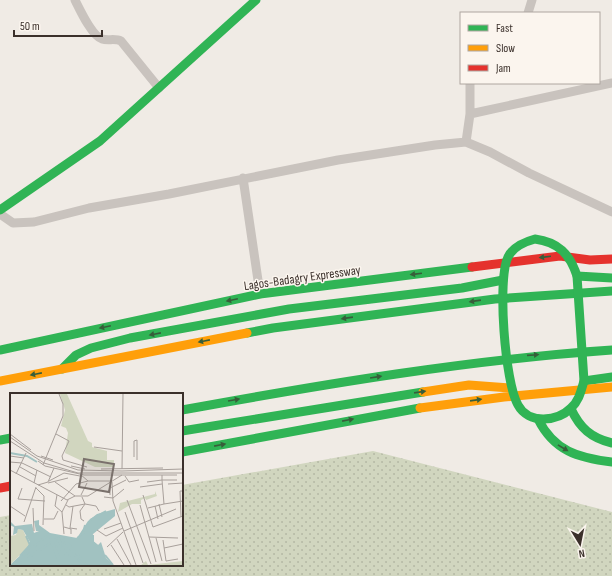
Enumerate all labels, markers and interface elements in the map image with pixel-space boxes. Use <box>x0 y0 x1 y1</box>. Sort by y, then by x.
scale bar <box>14 12 102 38</box>
legend <box>460 12 600 84</box>
text: 50 m <box>20 19 40 34</box>
text: Fast <box>496 21 513 36</box>
text: Slow <box>496 41 515 56</box>
text: Jam <box>495 61 511 76</box>
one-way arrow <box>539 254 551 261</box>
street label: Lagos-Badagry Expressway <box>243 262 362 294</box>
one-way arrow <box>410 271 423 277</box>
one-way arrow <box>226 298 239 304</box>
one-way arrow <box>469 298 481 305</box>
one-way arrow <box>340 315 353 322</box>
one-way arrow <box>99 325 111 331</box>
one-way arrow <box>148 331 161 337</box>
one-way arrow <box>198 338 211 344</box>
one-way arrow <box>527 352 539 359</box>
one-way arrow <box>29 372 42 378</box>
one-way arrow <box>370 374 382 380</box>
one-way arrow <box>414 389 426 395</box>
inset map <box>10 393 183 566</box>
one-way arrow <box>228 397 240 403</box>
one-way arrow <box>470 397 482 403</box>
one-way arrow <box>342 416 354 422</box>
one-way arrow <box>214 441 226 447</box>
one-way arrow <box>558 444 568 452</box>
north arrow <box>560 524 600 564</box>
text: N <box>578 546 586 560</box>

